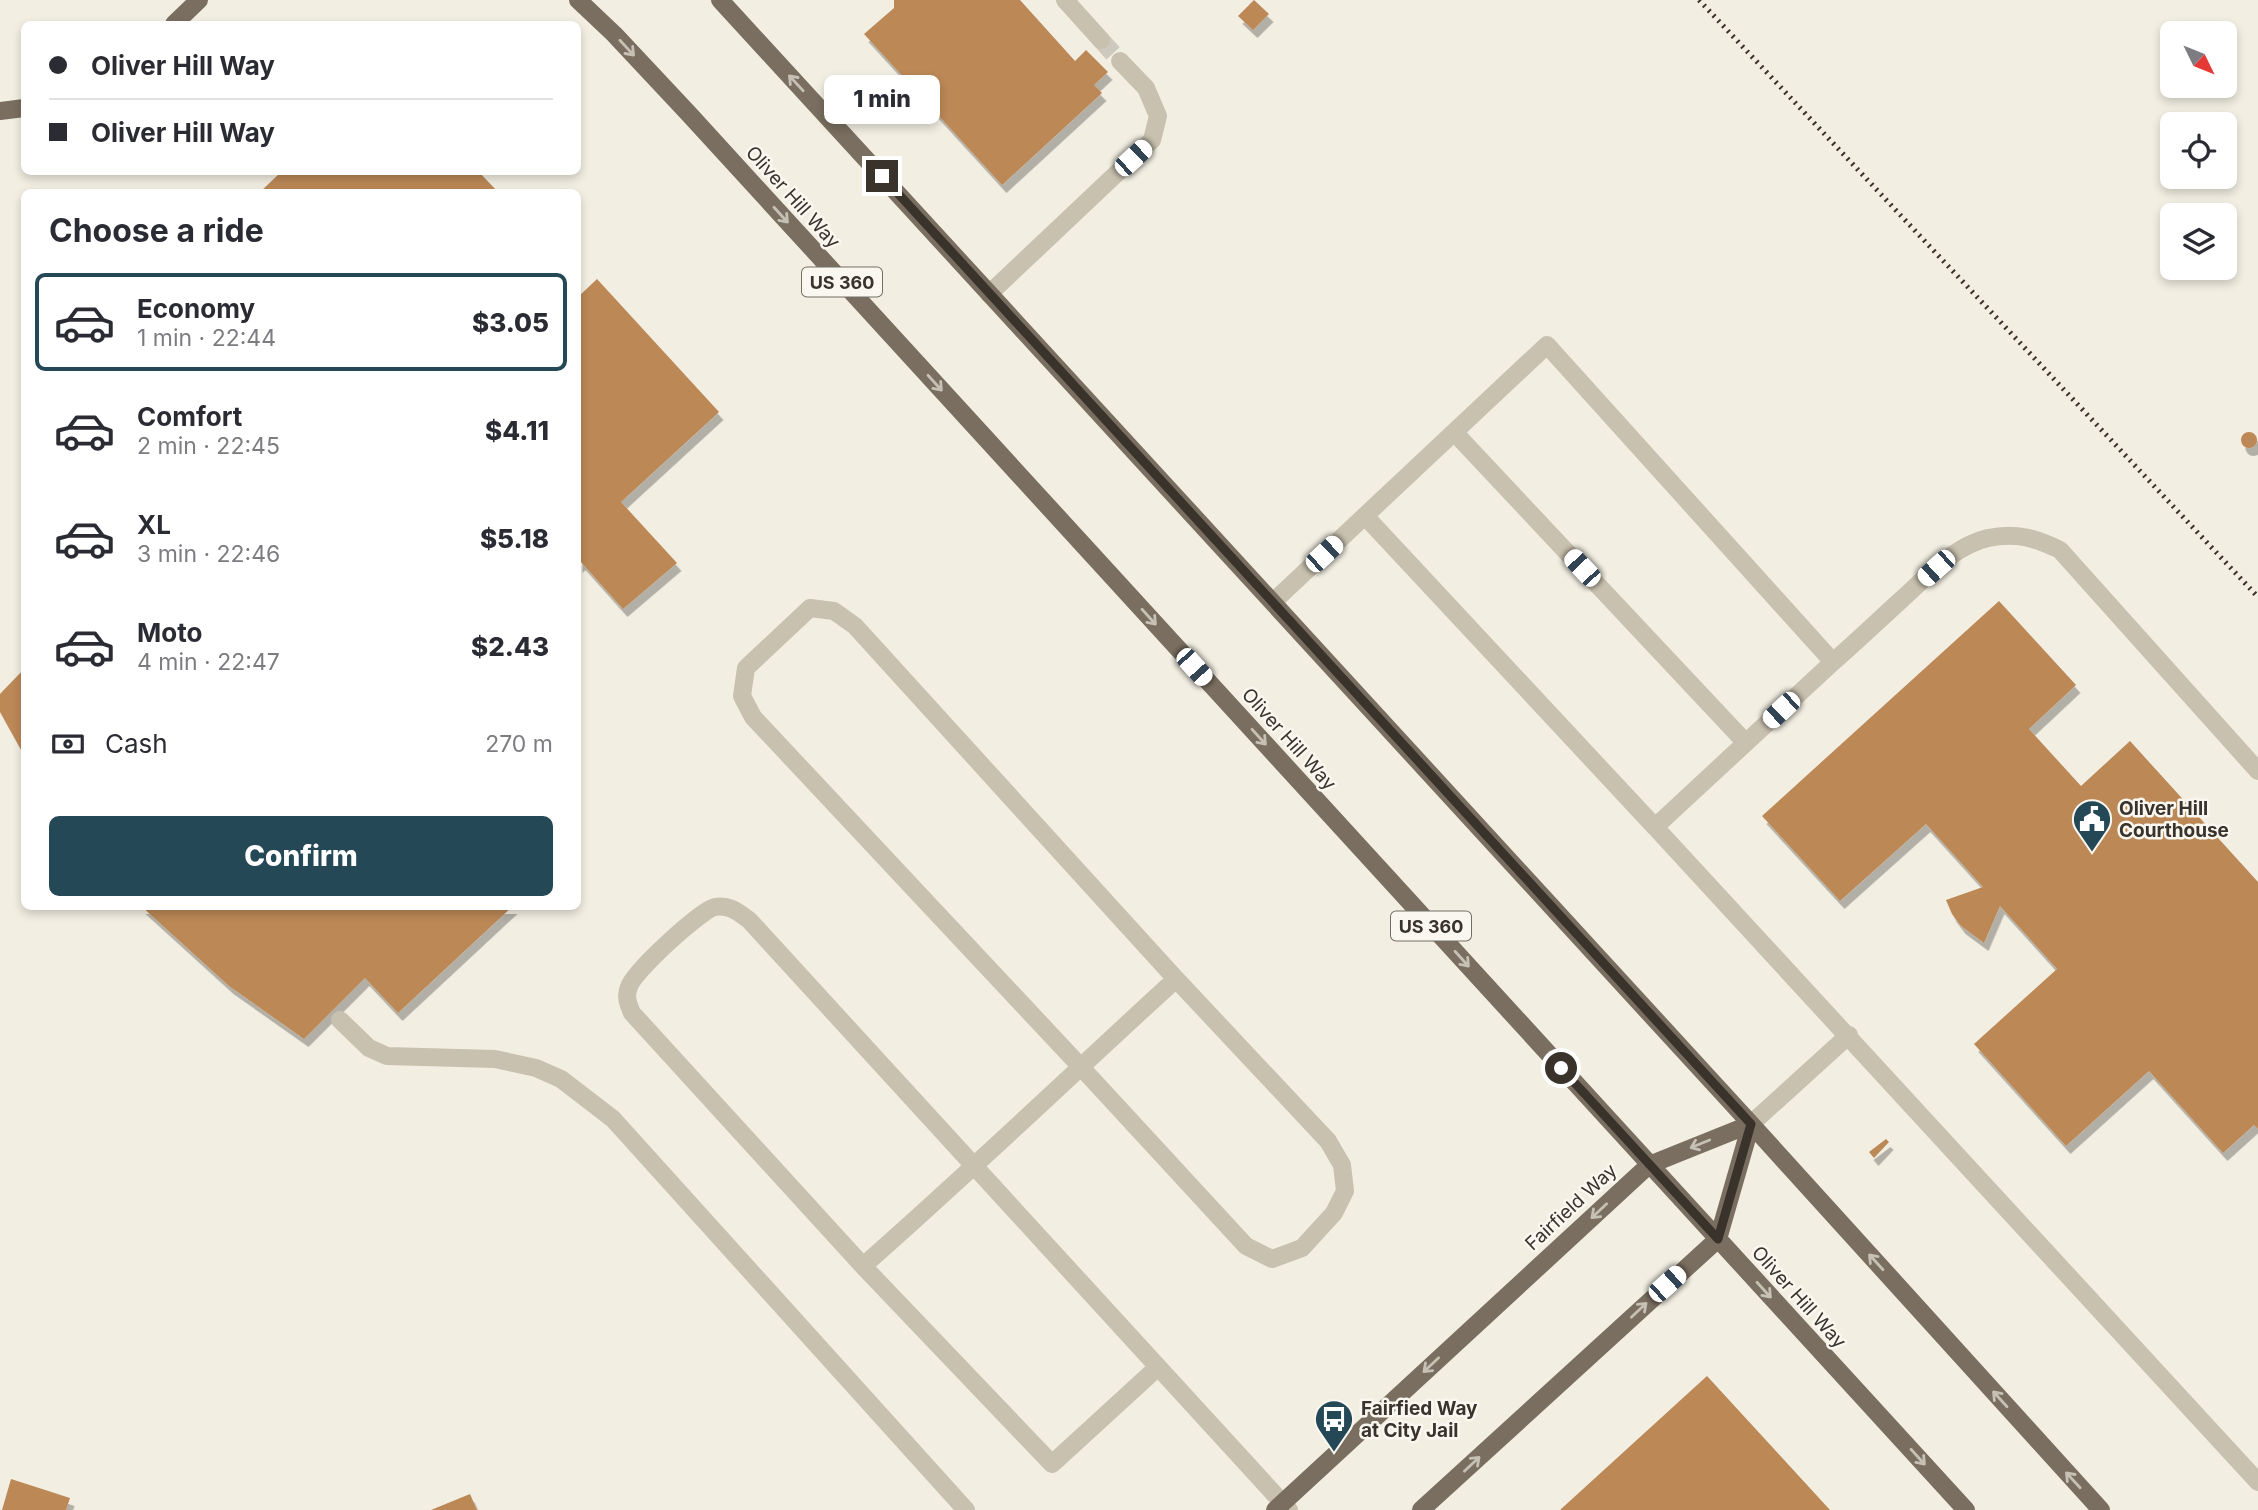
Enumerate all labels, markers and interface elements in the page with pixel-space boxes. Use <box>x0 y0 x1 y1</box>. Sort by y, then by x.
north arrow <box>2160 21 2236 98</box>
map controls <box>2160 21 2237 280</box>
one-way arrow <box>618 39 635 56</box>
text: Oliver Hill Way <box>91 50 275 81</box>
one-way arrow <box>788 74 804 92</box>
callout: 1 min <box>824 74 940 124</box>
text: 1 min <box>853 85 911 113</box>
button: locate <box>2160 112 2237 189</box>
text: Oliver Hill Way <box>91 117 275 148</box>
car <box>1111 136 1156 180</box>
street label: Oliver Hill Way <box>741 141 845 253</box>
route end <box>866 160 898 192</box>
button: layers <box>2160 203 2237 280</box>
one-way arrow <box>773 206 789 224</box>
text: Choose a ride <box>49 211 264 250</box>
road number: US 360 <box>802 268 882 296</box>
icon: car <box>53 291 116 354</box>
text: Economy <box>137 293 255 324</box>
text: $3.05 <box>472 307 549 338</box>
text: 1 min · 22:44 <box>137 324 276 352</box>
one-way arrow <box>926 374 943 391</box>
icon: car <box>53 399 116 462</box>
text: Comfort <box>137 401 242 432</box>
text: $4.11 <box>485 415 549 446</box>
text: 2 min · 22:45 <box>137 432 280 460</box>
icon: car <box>53 507 116 570</box>
text: XL <box>137 509 171 540</box>
text: $5.18 <box>480 523 549 554</box>
car <box>1302 532 1347 576</box>
text: 3 min · 22:46 <box>137 540 280 568</box>
car <box>1560 545 1605 591</box>
car <box>1914 546 1959 590</box>
one-way arrow <box>1140 608 1157 625</box>
icon: car <box>53 615 116 678</box>
text: Moto <box>137 617 202 648</box>
text: $2.43 <box>471 631 549 662</box>
car <box>1173 644 1216 690</box>
text: 4 min · 22:47 <box>137 648 280 676</box>
street label: Oliver Hill Way <box>1237 683 1341 795</box>
car <box>1759 688 1804 732</box>
icon: cash <box>49 725 87 763</box>
text: Cash <box>105 728 168 759</box>
one-way arrow <box>1250 728 1267 745</box>
text: 270 m <box>485 730 553 758</box>
place label: Oliver Hill Courthouse <box>2119 797 2229 842</box>
public building icon: Oliver Hill Courthouse <box>2071 798 2113 853</box>
button: Confirm <box>49 816 553 896</box>
road number: US 360 <box>1391 911 1471 940</box>
one-way arrow <box>1454 950 1470 968</box>
route start <box>1545 1052 1577 1084</box>
one-way arrow <box>1689 1139 1711 1152</box>
street label: Fairfield Way <box>1521 1159 1622 1255</box>
one-way arrow <box>1590 1203 1608 1219</box>
street label: Oliver Hill Way <box>1747 1241 1851 1353</box>
one-way arrow <box>1867 1254 1884 1271</box>
car <box>1645 1262 1690 1306</box>
one-way arrow <box>1756 1281 1772 1299</box>
one-way arrow <box>1630 1302 1648 1318</box>
one-way arrow <box>1423 1356 1440 1373</box>
one-way arrow <box>1992 1391 2008 1409</box>
place label: Fairfied Way at City Jail <box>1361 1397 1478 1442</box>
bus stop icon: Fairfied Way at City Jail <box>1313 1398 1355 1453</box>
one-way arrow <box>1909 1448 1926 1465</box>
one-way arrow <box>1463 1456 1481 1472</box>
one-way arrow <box>2065 1471 2081 1489</box>

